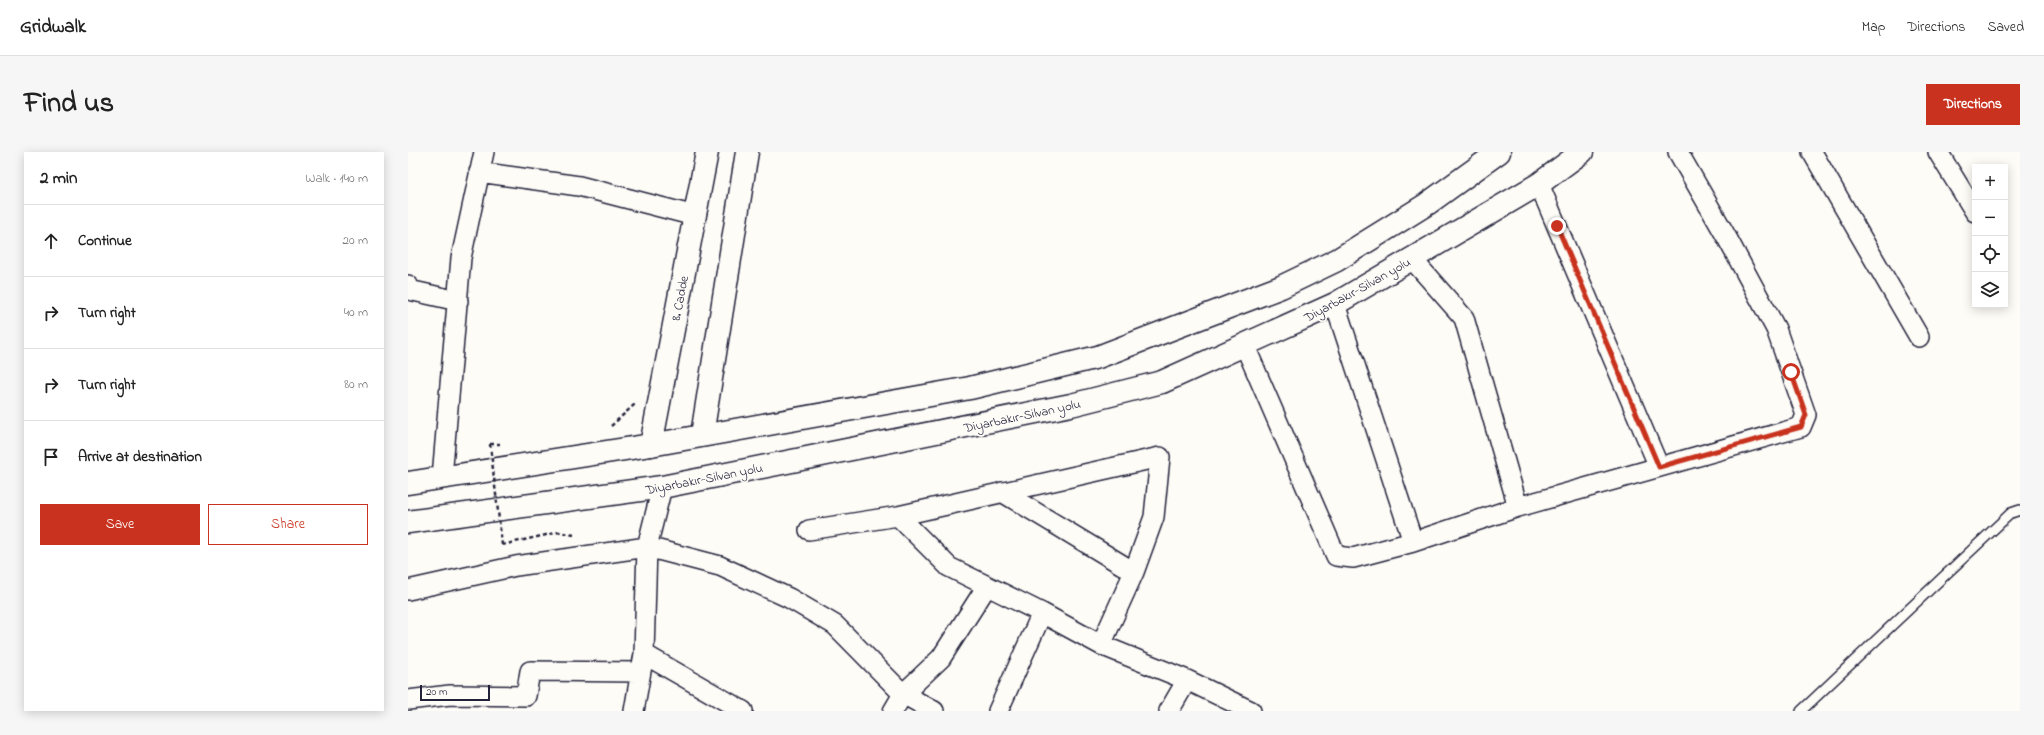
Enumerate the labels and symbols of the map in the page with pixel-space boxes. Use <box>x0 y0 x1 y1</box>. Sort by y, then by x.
route end <box>1548 217 1566 235</box>
street label: Diyarbakır-Silvan yolu <box>1300 253 1415 329</box>
street label: 8. Cadde <box>667 274 694 322</box>
route start <box>1782 363 1800 381</box>
street label: Diyarbakır-Silvan yolu <box>961 395 1083 439</box>
street label: Diyarbakır-Silvan yolu <box>643 459 765 501</box>
scale bar <box>420 683 490 702</box>

